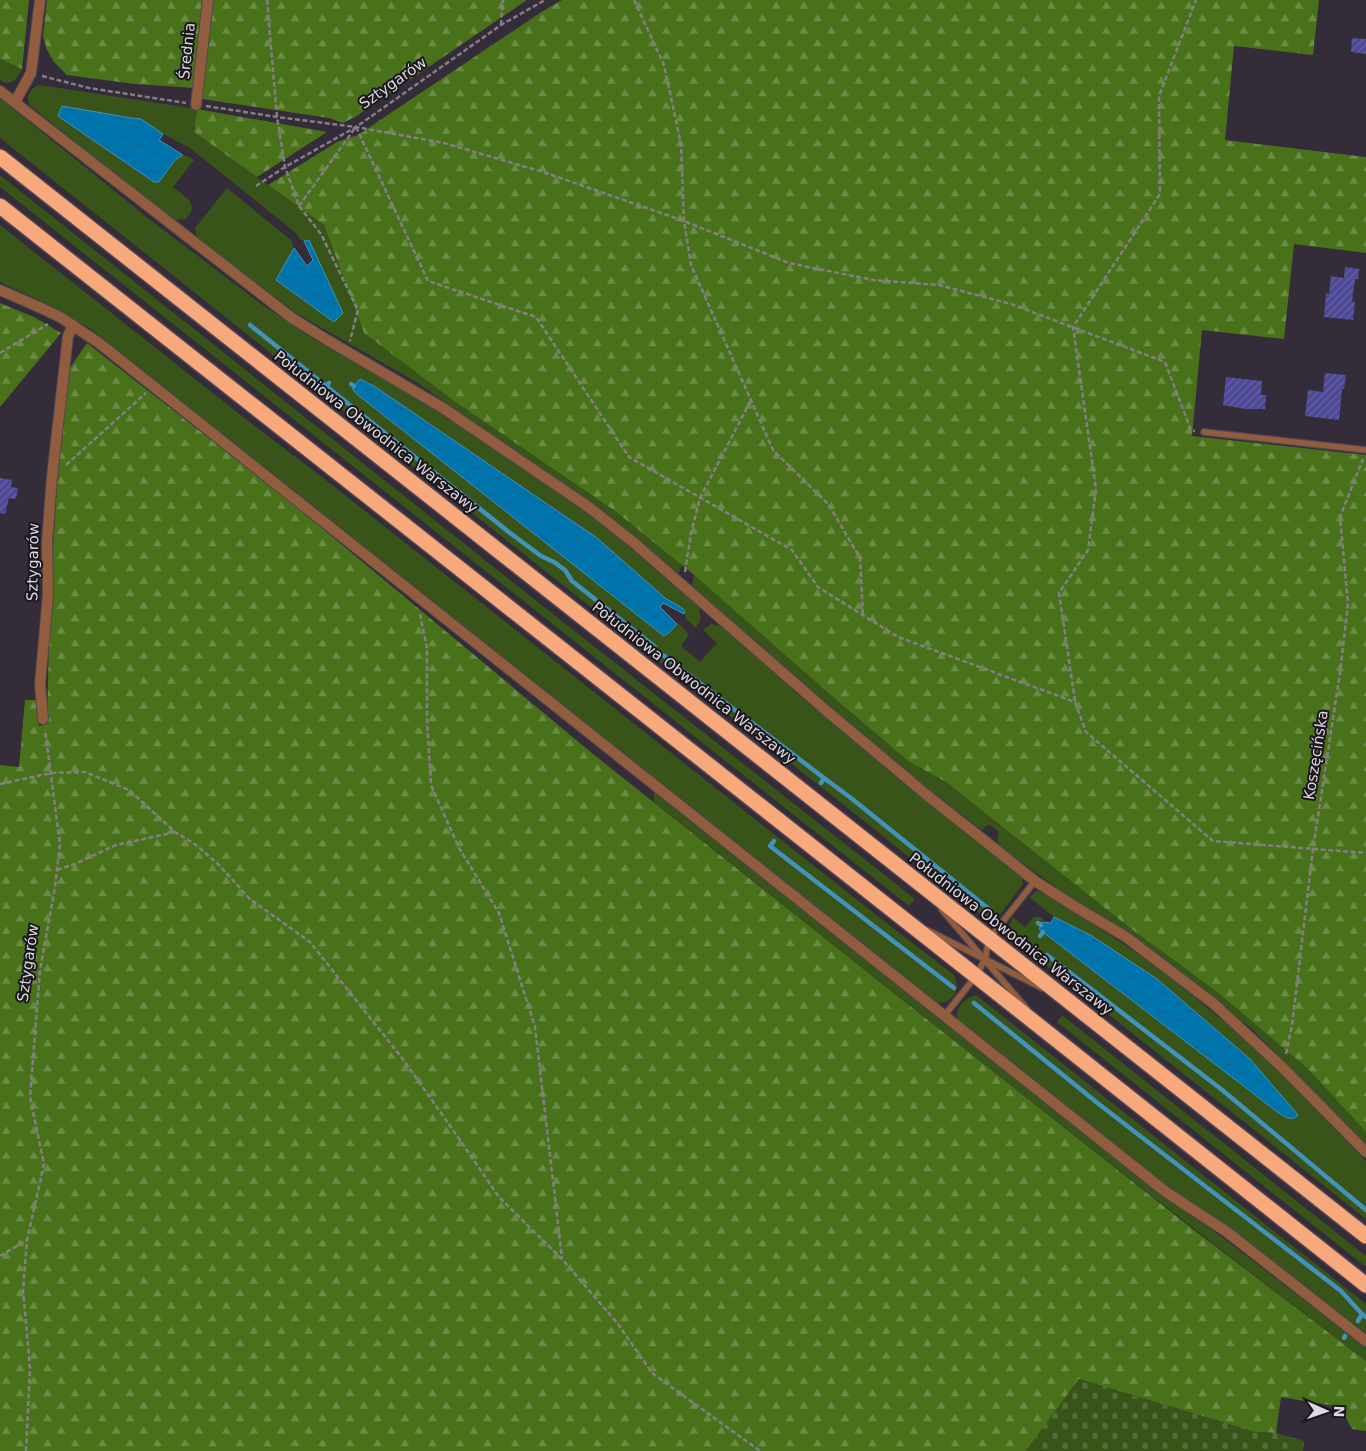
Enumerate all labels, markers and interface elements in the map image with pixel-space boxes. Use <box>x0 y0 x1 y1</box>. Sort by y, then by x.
street label: Średnia <box>174 22 199 80</box>
street label: Sztygarów <box>356 53 430 113</box>
street label: Południowa Obwodnica Warszawy <box>271 347 482 517</box>
street label: Sztygarów <box>23 523 43 601</box>
street label: Południowa Obwodnica Warszawy <box>589 598 800 768</box>
street label: Koszęcińska <box>1300 709 1332 801</box>
street label: Południowa Obwodnica Warszawy <box>906 849 1117 1019</box>
street label: Sztygarów <box>14 923 42 1003</box>
north arrow <box>1301 1386 1351 1436</box>
text: N <box>1331 1405 1347 1418</box>

